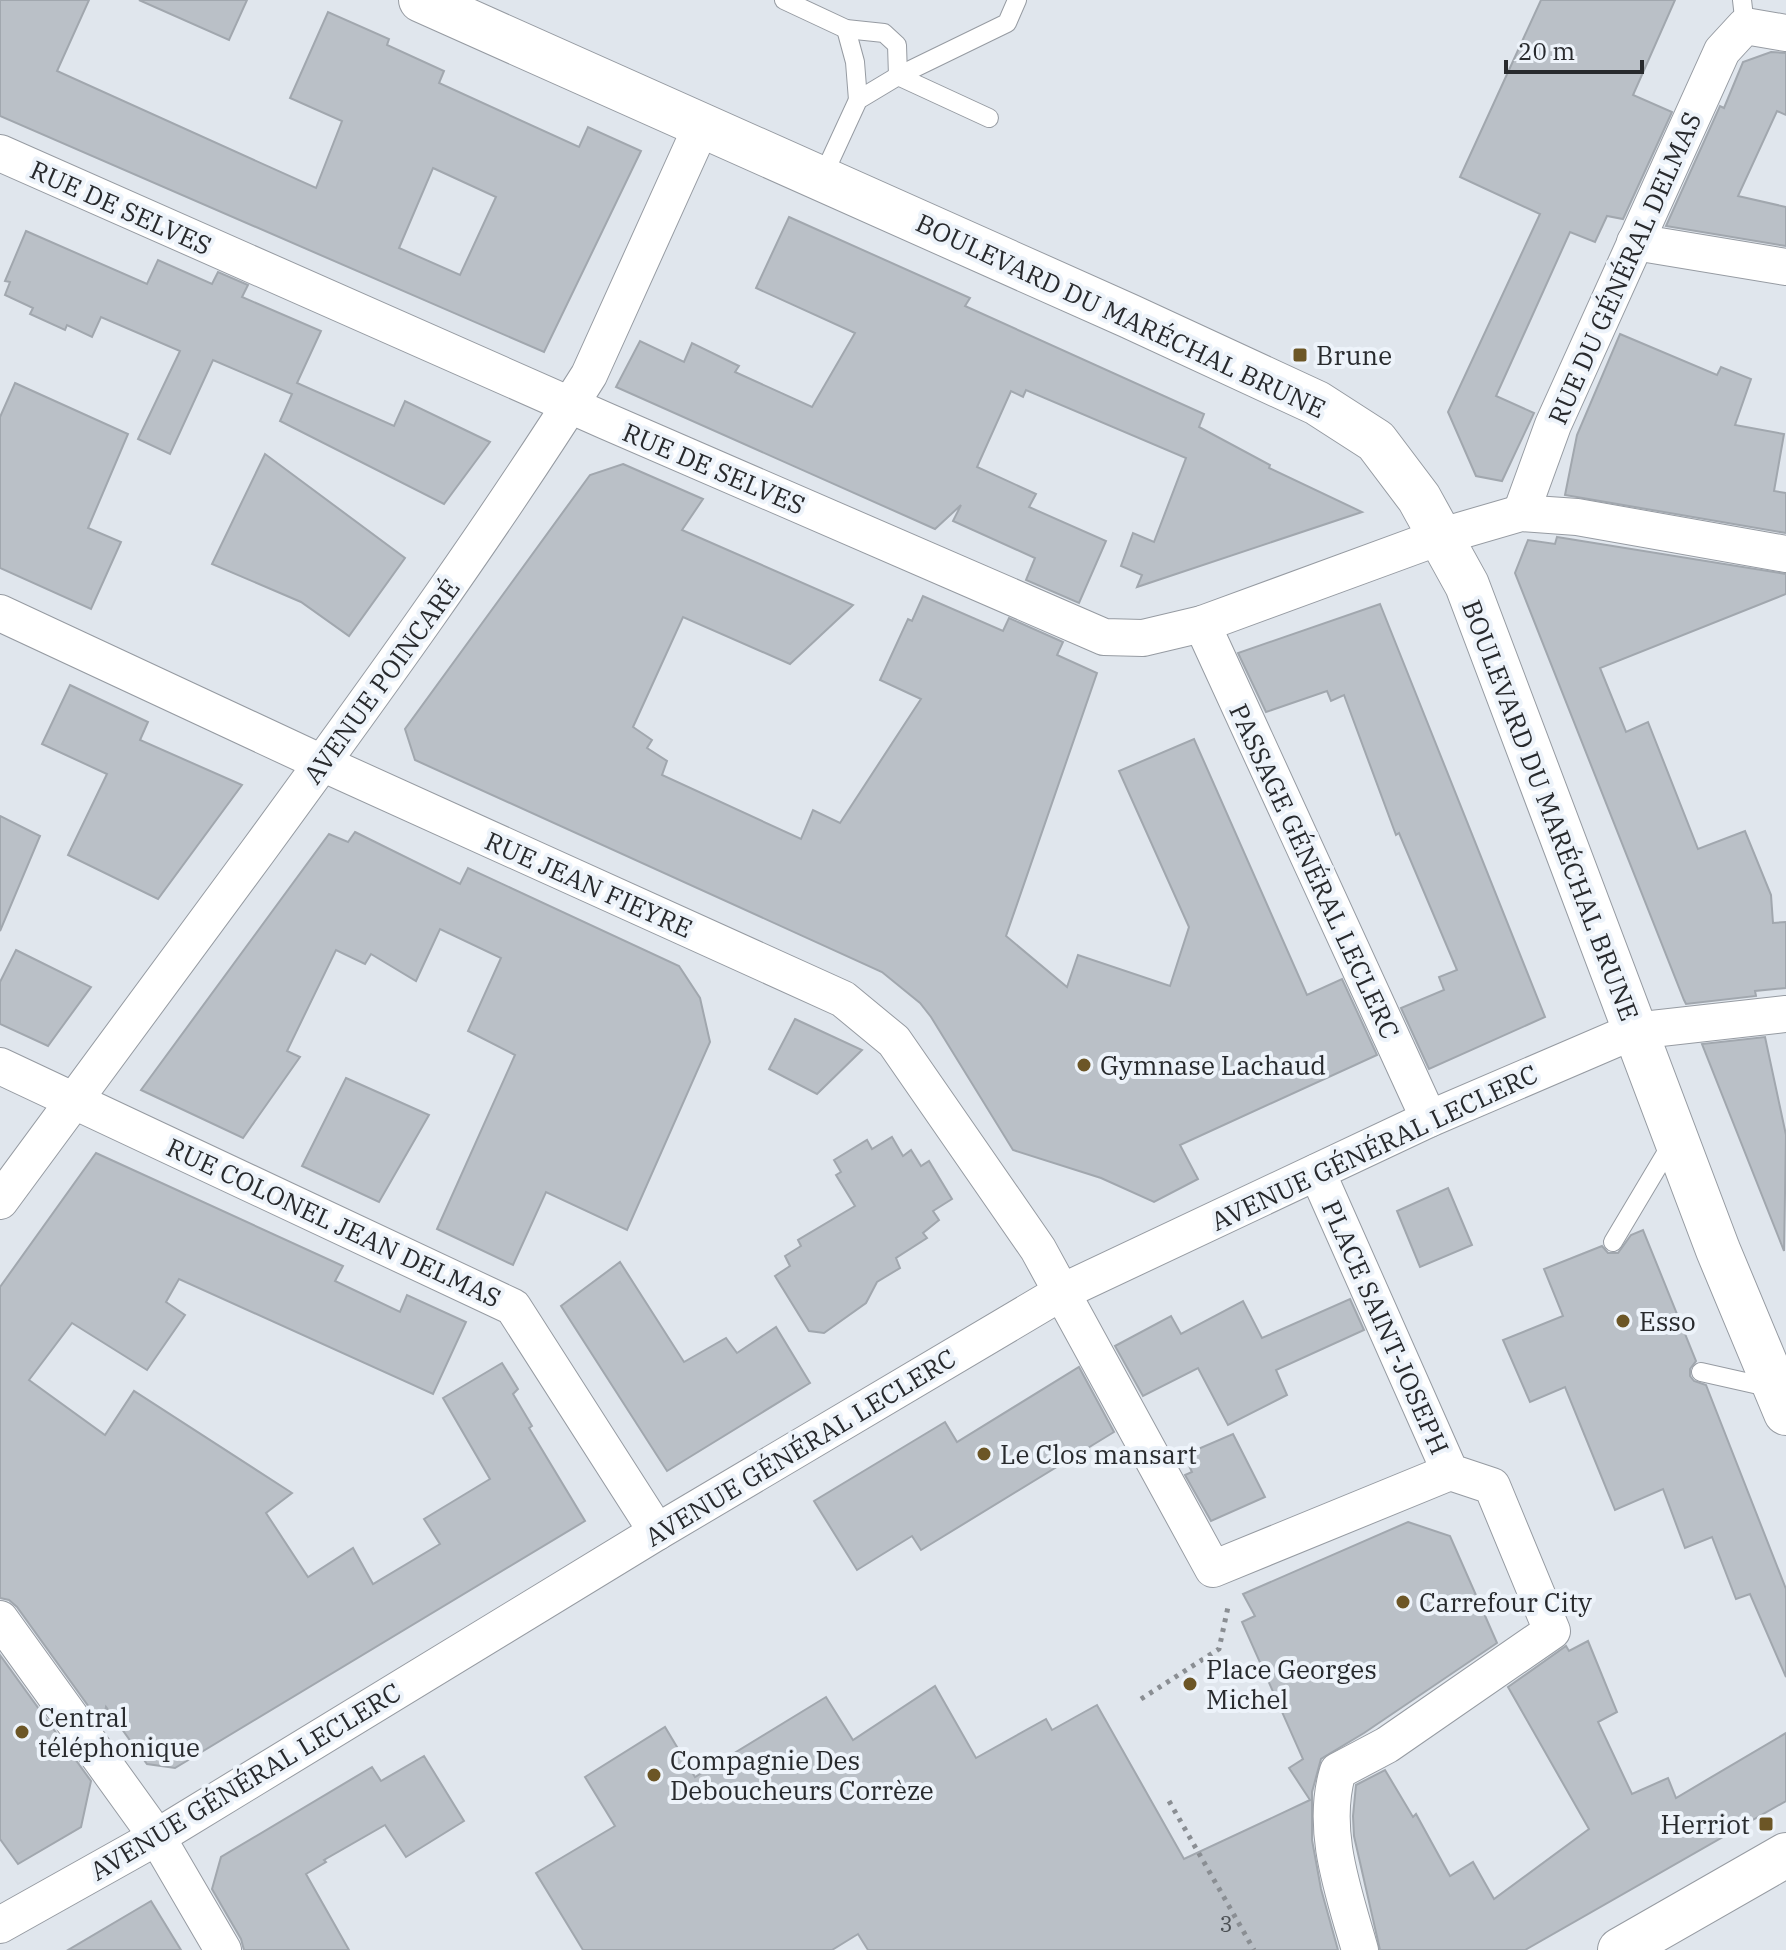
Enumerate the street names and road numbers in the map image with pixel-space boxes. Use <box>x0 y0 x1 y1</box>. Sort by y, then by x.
street label: RUE DU GÉNÉRAL DELMAS <box>1540 107 1708 429</box>
street label: RUE DE SELVES <box>25 152 217 262</box>
street label: BOULEVARD DU MARÉCHAL BRUNE <box>911 205 1331 425</box>
street label: RUE DE SELVES <box>618 414 810 522</box>
street label: AVENUE POINCARÉ <box>295 572 467 790</box>
street label: BOULEVARD DU MARÉCHAL BRUNE <box>1455 595 1647 1025</box>
street label: PASSAGE GÉNÉRAL LECLERC <box>1222 698 1408 1044</box>
street label: RUE JEAN FIEYRE <box>480 823 698 945</box>
street label: AVENUE GÉNÉRAL LECLERC <box>1205 1056 1543 1238</box>
street label: RUE COLONEL JEAN DELMAS <box>161 1129 507 1315</box>
street label: PLACE SAINT-JOSEPH <box>1315 1195 1457 1459</box>
street label: AVENUE GÉNÉRAL LECLERC <box>638 1340 962 1554</box>
street label: AVENUE GÉNÉRAL LECLERC <box>83 1674 407 1888</box>

